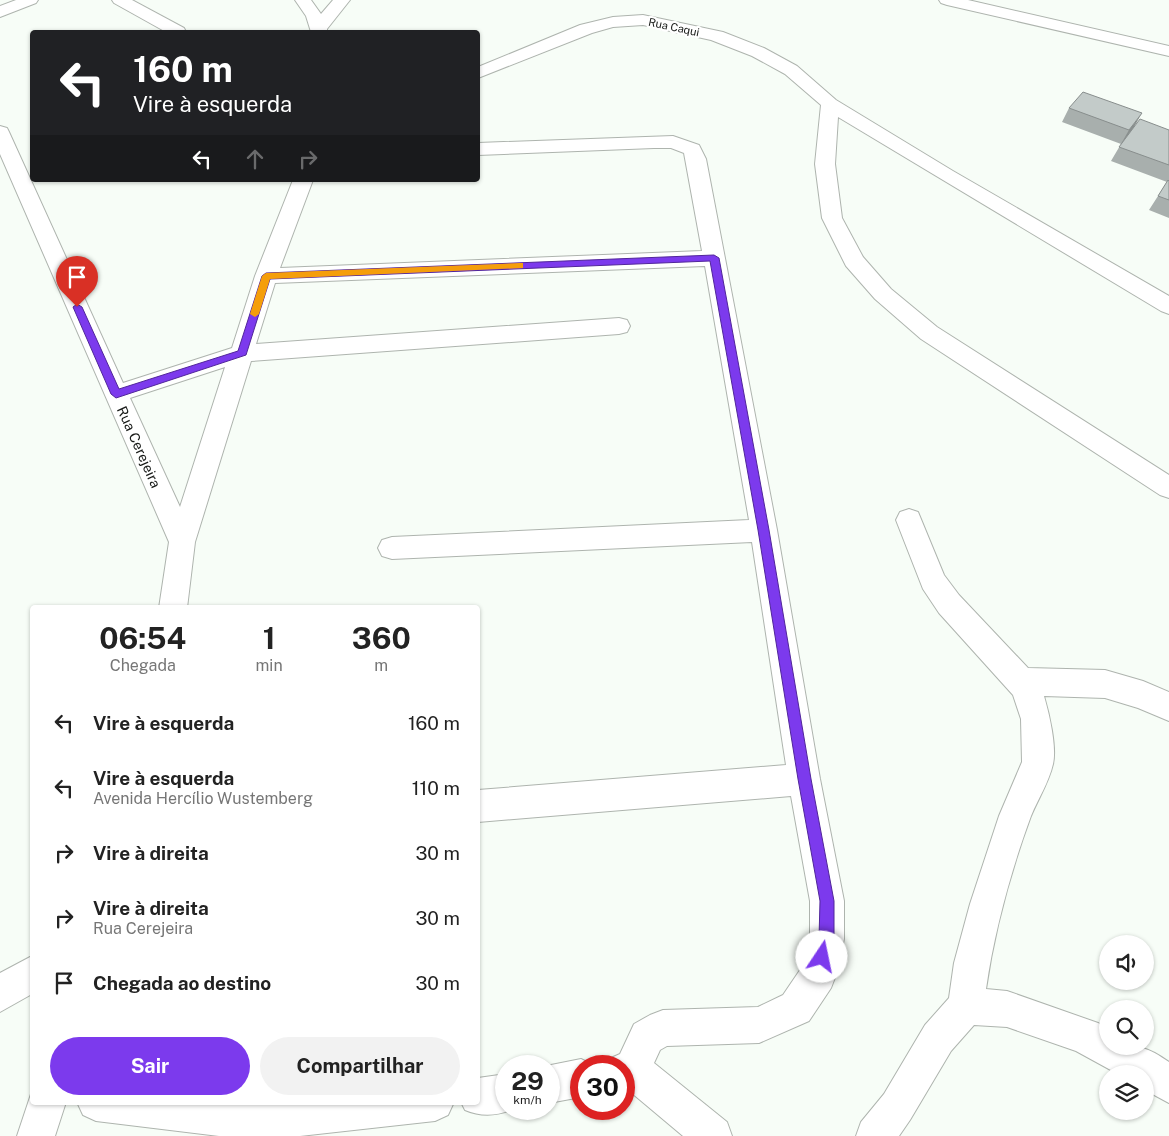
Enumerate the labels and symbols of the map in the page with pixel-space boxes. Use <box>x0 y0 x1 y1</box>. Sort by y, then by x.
street label: Rua Caqui <box>647 16 701 38</box>
pin <box>56 256 98 307</box>
street label: Rua Cerejeira <box>114 404 164 490</box>
position arrow <box>795 930 847 982</box>
speed limit sign: 30 <box>570 1055 635 1120</box>

